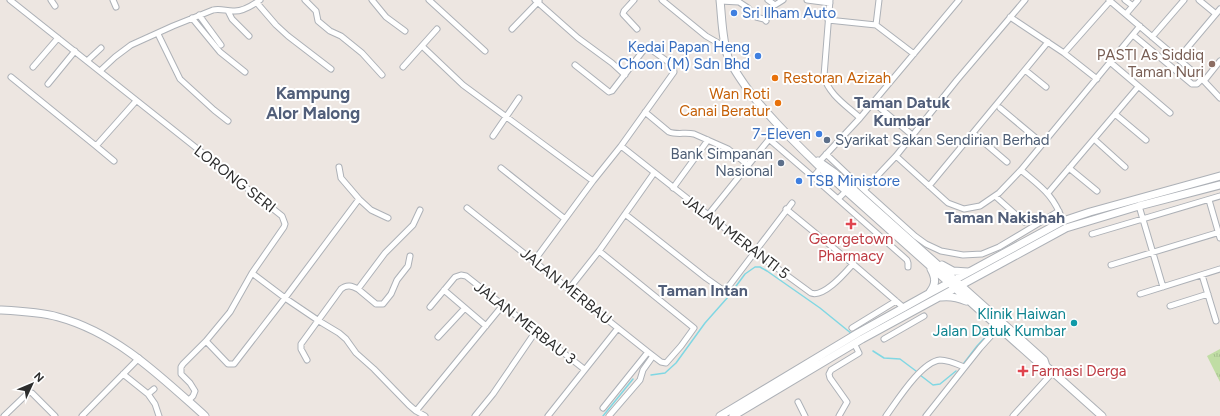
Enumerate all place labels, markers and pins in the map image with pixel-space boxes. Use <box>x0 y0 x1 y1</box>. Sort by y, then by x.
place label: Sri Ilham Auto <box>742 4 836 22</box>
marker: Sri Ilham Auto <box>729 8 739 18</box>
place label: Kedai Papan Heng Choon (M) Sdn Bhd <box>618 38 750 73</box>
place label: PASTI As Siddiq Taman Nuri <box>1097 46 1204 81</box>
marker: Kedai Papan Heng Choon (M) Sdn Bhd <box>753 51 763 61</box>
marker: PASTI As Siddiq Taman Nuri <box>1207 59 1217 69</box>
place label: Restoran Azizah <box>783 69 891 87</box>
marker: Restoran Azizah <box>770 73 780 83</box>
place label: Wan Roti Canai Beratur <box>679 85 770 120</box>
marker: Wan Roti Canai Beratur <box>773 98 783 108</box>
place label: 7-Eleven <box>752 125 811 143</box>
marker: 7-Eleven <box>814 129 824 139</box>
place label: Syarikat Sakan Sendirian Berhad <box>835 131 1050 149</box>
marker: Syarikat Sakan Sendirian Berhad <box>822 135 832 145</box>
place label: Bank Simpanan Nasional <box>670 145 773 180</box>
marker: Bank Simpanan Nasional <box>776 158 786 168</box>
place label: TSB Ministore <box>807 172 900 190</box>
marker: TSB Ministore <box>794 176 804 186</box>
marker: Georgetown Pharmacy <box>846 219 856 229</box>
place label: Georgetown Pharmacy <box>809 230 893 265</box>
place label: Klinik Haiwan Jalan Datuk Kumbar <box>933 305 1066 340</box>
marker: Klinik Haiwan Jalan Datuk Kumbar <box>1069 318 1079 328</box>
place label: Farmasi Derga <box>1031 362 1126 380</box>
marker: Farmasi Derga <box>1018 366 1028 376</box>

